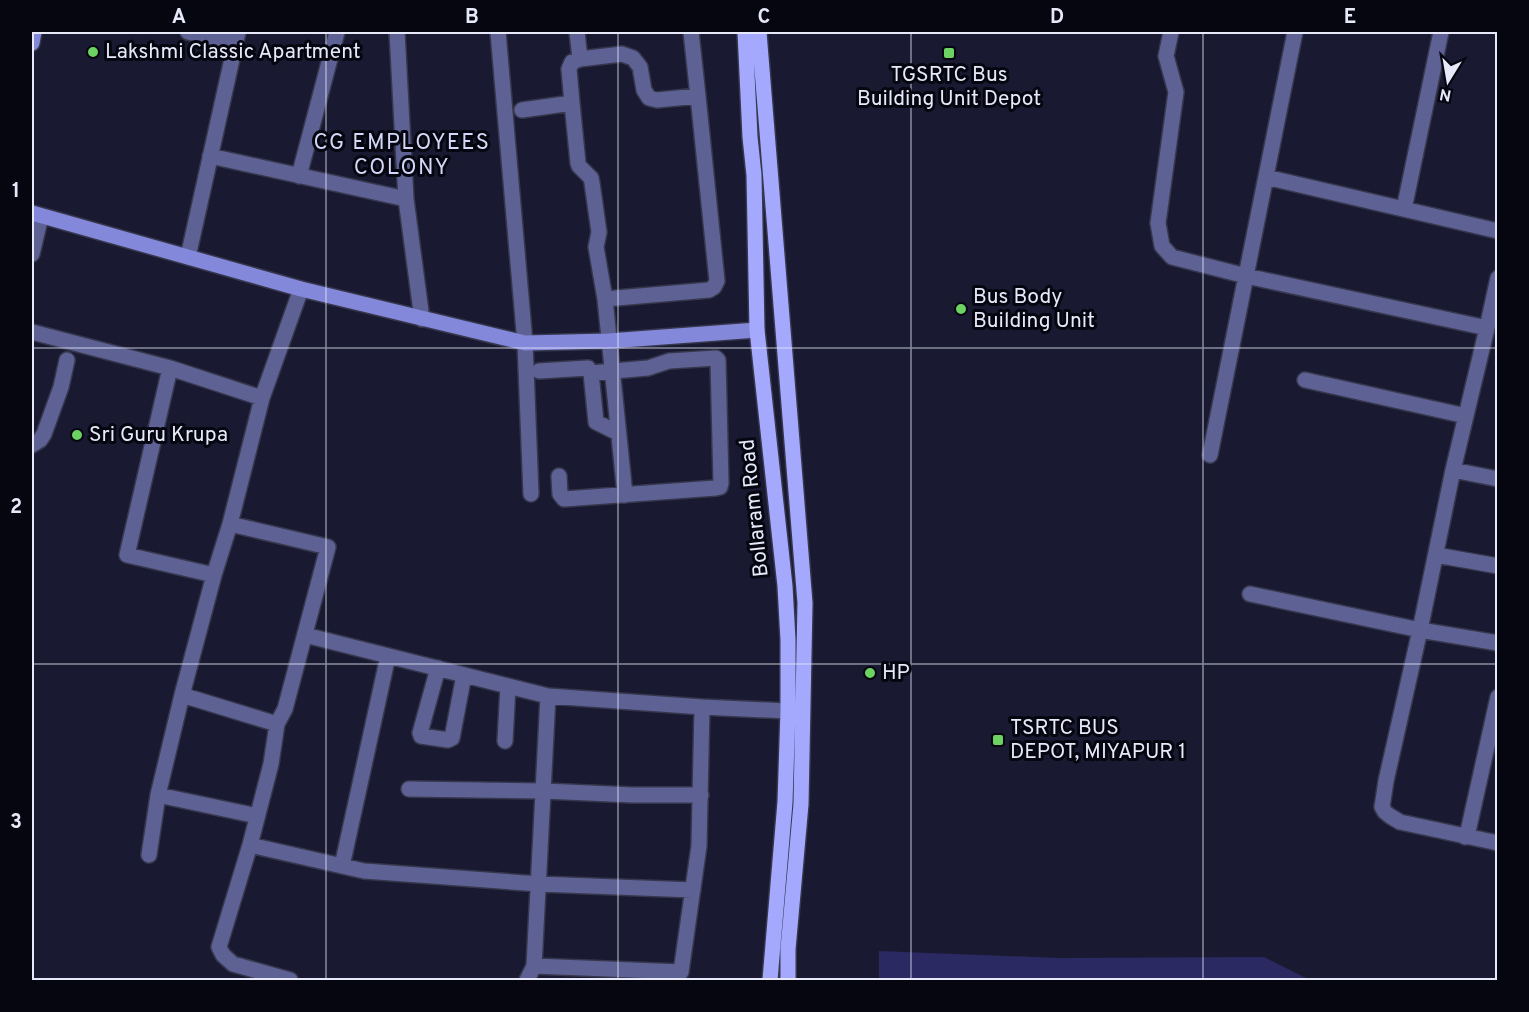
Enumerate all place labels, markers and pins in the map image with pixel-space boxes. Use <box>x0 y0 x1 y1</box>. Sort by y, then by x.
place label: Lakshmi Classic Apartment <box>105 39 361 66</box>
marker: Lakshmi Classic Apartment <box>86 45 100 59</box>
marker: TGSRTC Bus Building Unit Depot <box>942 46 956 60</box>
place label: TGSRTC Bus Building Unit Depot <box>857 62 1041 113</box>
place label: Bus Body Building Unit <box>973 284 1095 335</box>
marker: Bus Body Building Unit <box>954 302 968 316</box>
place label: Sri Guru Krupa <box>89 422 228 449</box>
marker: Sri Guru Krupa <box>70 428 84 442</box>
place label: HP <box>882 660 910 687</box>
marker: HP <box>863 666 877 680</box>
place label: TSRTC BUS DEPOT, MIYAPUR 1 <box>1010 715 1186 766</box>
marker: TSRTC BUS DEPOT, MIYAPUR 1 <box>991 733 1005 747</box>

